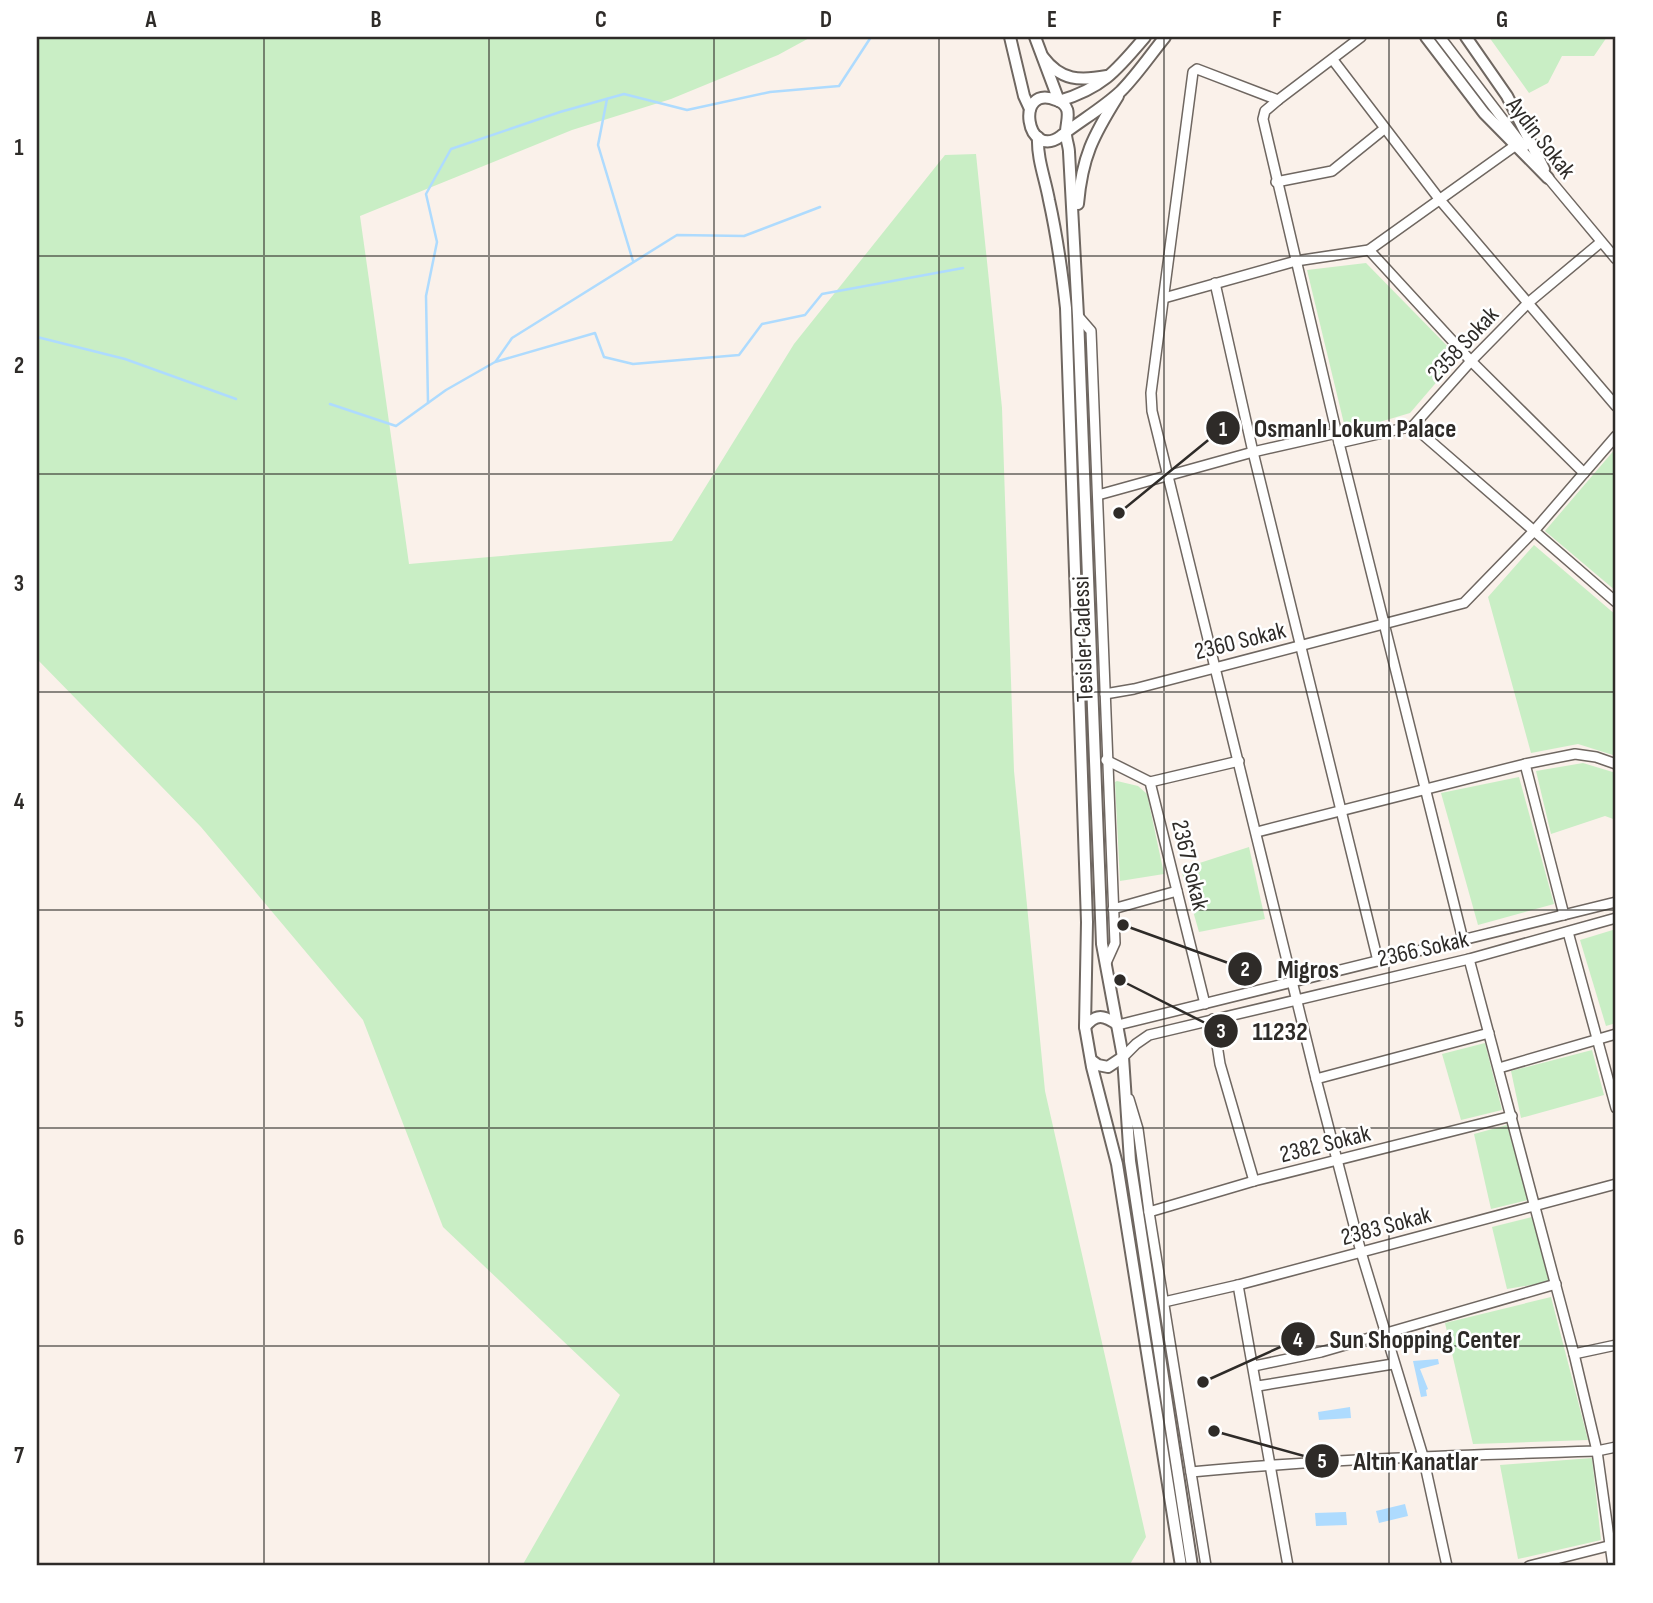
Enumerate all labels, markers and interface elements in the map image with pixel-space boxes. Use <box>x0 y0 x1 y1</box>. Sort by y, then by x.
text: A <box>145 6 158 34</box>
text: B <box>371 6 382 34</box>
text: C <box>595 6 607 34</box>
text: D <box>820 6 832 34</box>
text: E <box>1047 6 1057 34</box>
text: F <box>1272 6 1282 34</box>
text: G <box>1496 6 1508 34</box>
street label: Aydin Sokak <box>1500 91 1582 185</box>
text: 1 <box>14 134 24 162</box>
street label: 2358 Sokak <box>1421 301 1505 387</box>
text: 2 <box>14 352 24 380</box>
callout: Osmanlı Lokum Palace <box>1205 405 1471 452</box>
text: Osmanlı Lokum Palace <box>1254 414 1456 445</box>
text: 1 <box>1219 417 1227 442</box>
text: 3 <box>14 570 24 598</box>
street label: Tesisler Cadessi <box>1066 576 1100 702</box>
street label: 2360 Sokak <box>1191 616 1289 666</box>
text: 4 <box>14 788 25 816</box>
street label: 2367 Sokak <box>1165 817 1215 913</box>
street label: 2366 Sokak <box>1375 924 1471 974</box>
callout: Migros <box>1228 945 1353 992</box>
text: Migros <box>1277 955 1339 986</box>
text: 2 <box>1240 957 1250 982</box>
text: 5 <box>14 1006 24 1034</box>
callout: 11232 <box>1203 1007 1321 1054</box>
text: 11232 <box>1252 1017 1308 1048</box>
text: 3 <box>1216 1019 1226 1044</box>
street label: 2382 Sokak <box>1277 1119 1373 1169</box>
street label: 2383 Sokak <box>1338 1200 1434 1252</box>
text: 6 <box>14 1224 24 1252</box>
callout: Sun Shopping Center <box>1281 1316 1535 1363</box>
text: Sun Shopping Center <box>1329 1325 1521 1356</box>
text: 4 <box>1293 1328 1303 1353</box>
callout: Altın Kanatlar <box>1304 1437 1493 1484</box>
text: 7 <box>14 1442 24 1470</box>
text: Altın Kanatlar <box>1352 1447 1479 1478</box>
text: 5 <box>1317 1449 1327 1474</box>

